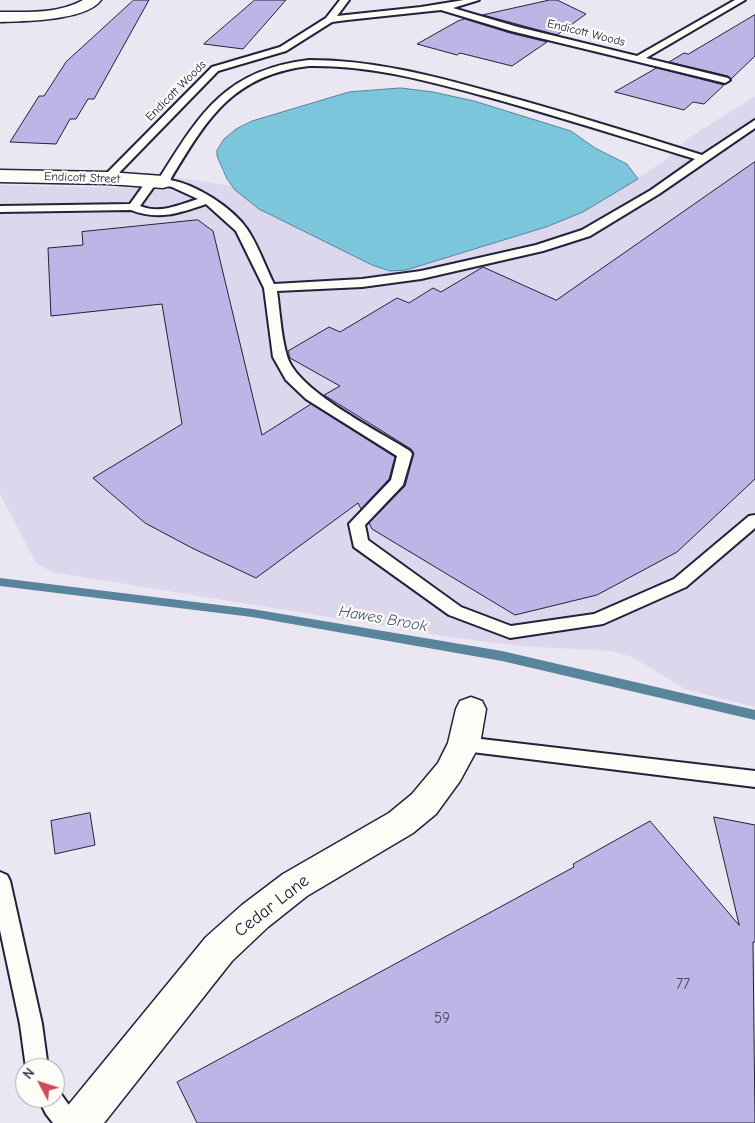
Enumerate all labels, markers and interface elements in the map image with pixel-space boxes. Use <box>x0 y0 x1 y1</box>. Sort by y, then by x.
street label: Endicott Woods <box>546 16 626 50</box>
street label: Endicott Woods <box>143 58 209 124</box>
street label: Endicott Street <box>44 169 120 187</box>
water label: Hawes Brook <box>337 602 429 636</box>
street label: Cedar Lane <box>230 870 314 942</box>
house number: 77 <box>676 976 690 994</box>
house number: 59 <box>434 1010 450 1028</box>
north arrow <box>15 1058 65 1108</box>
text: N <box>19 1065 38 1083</box>

